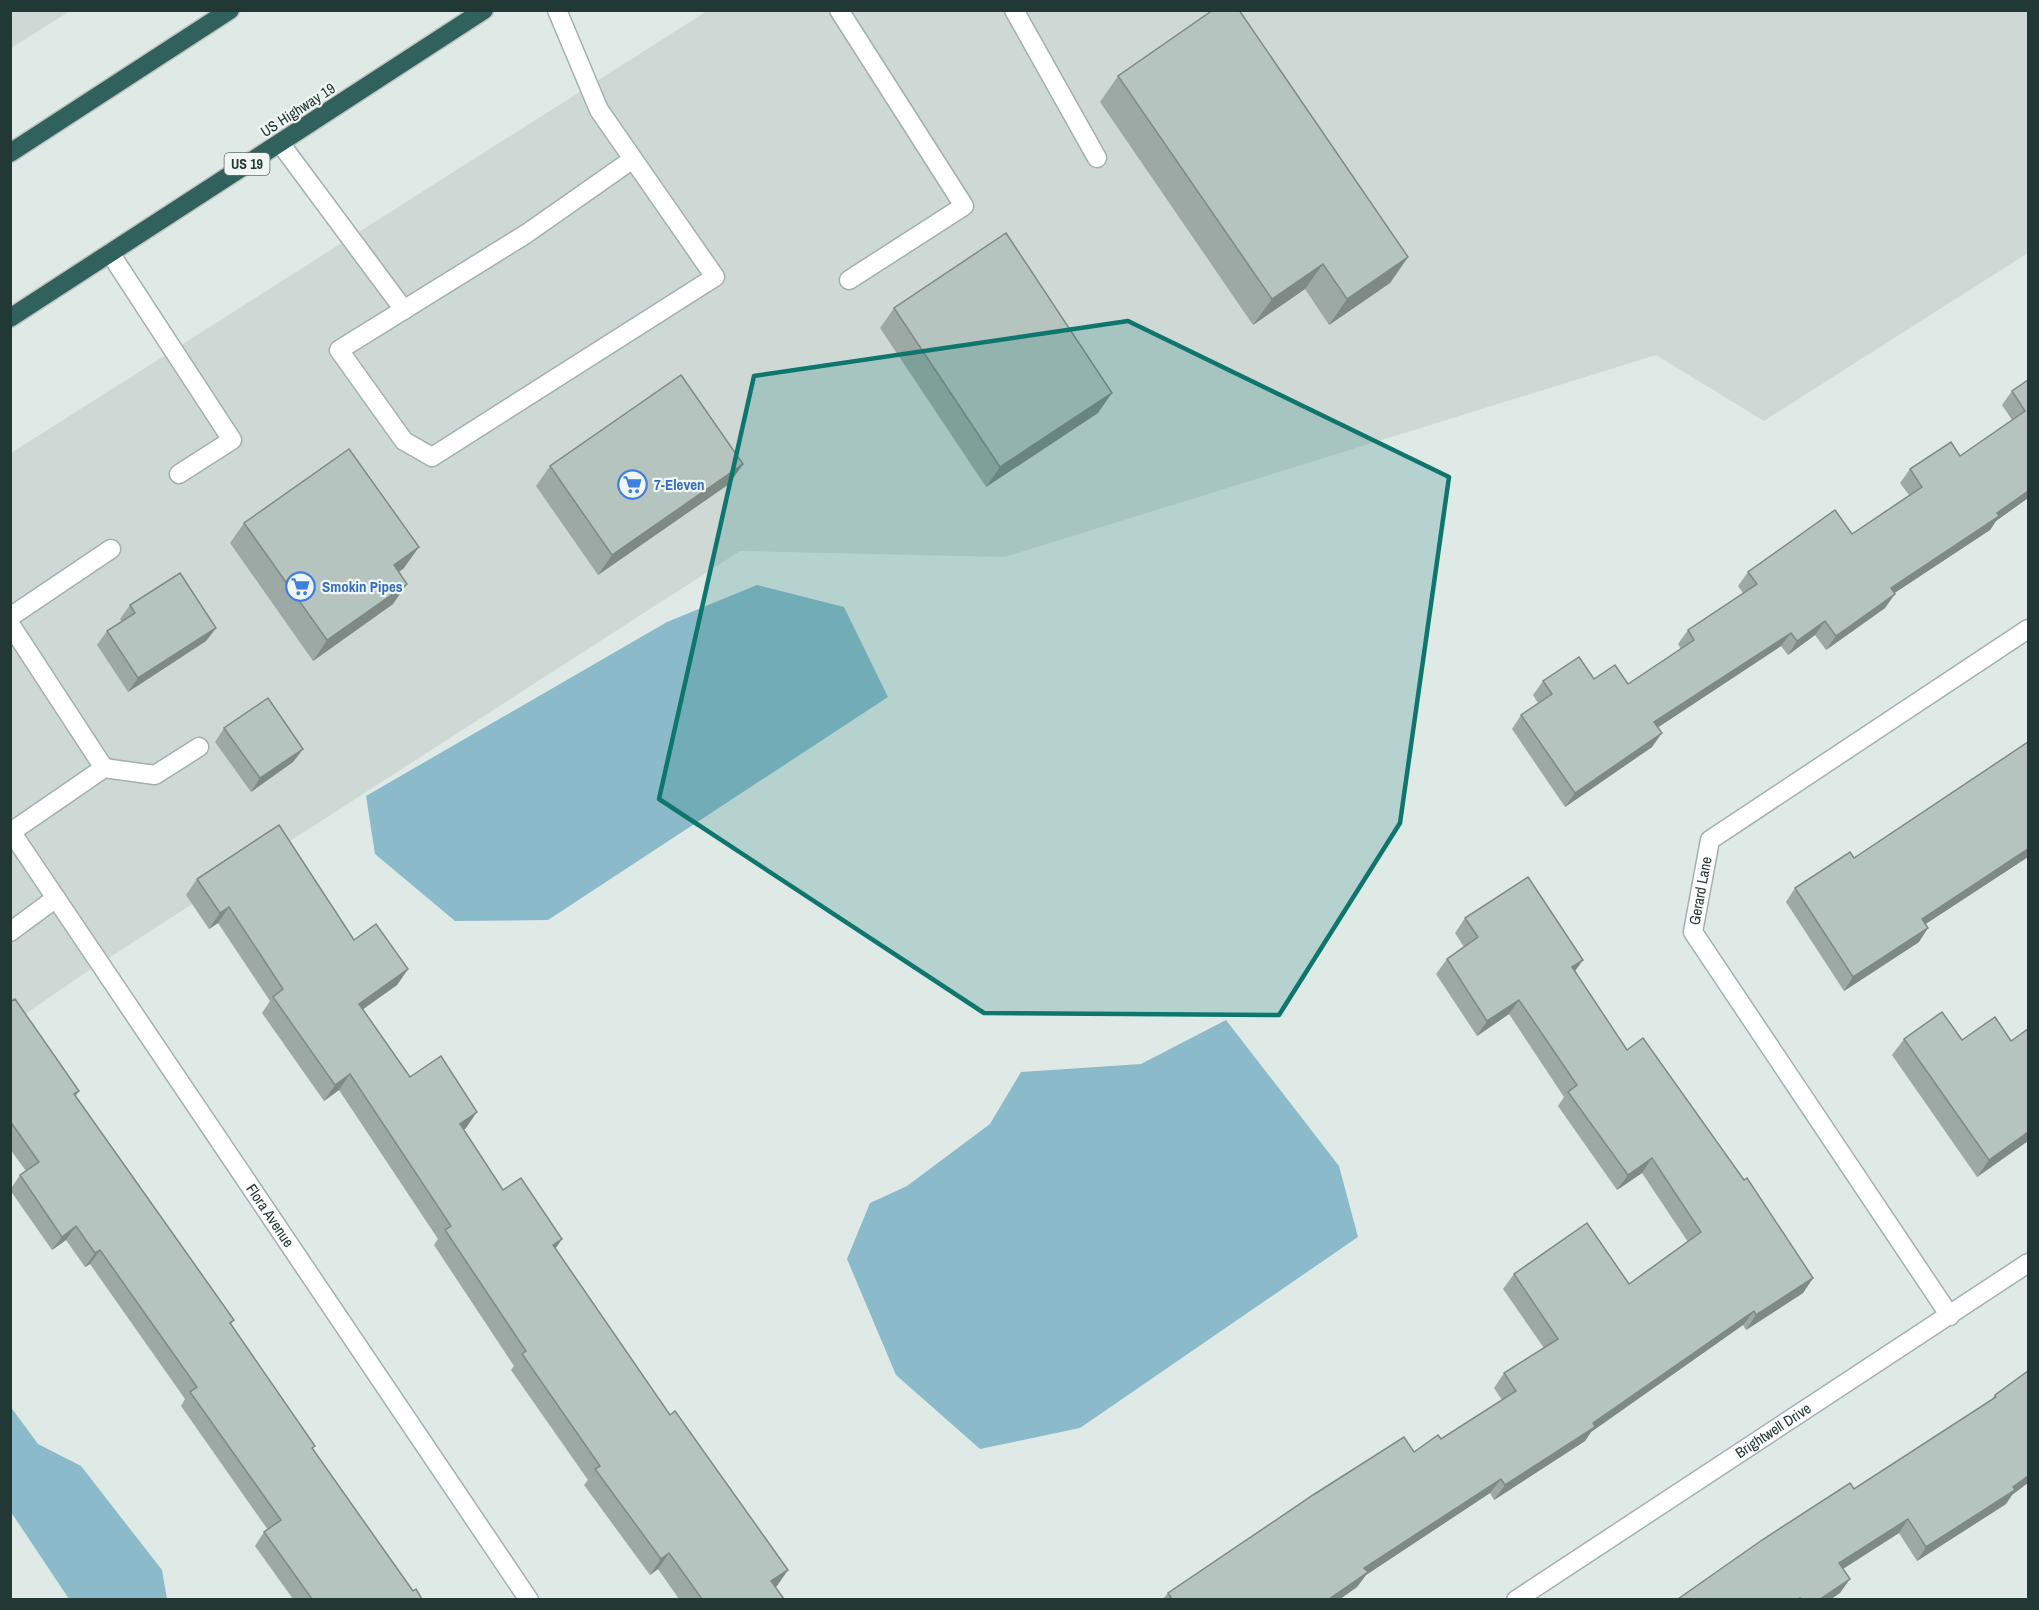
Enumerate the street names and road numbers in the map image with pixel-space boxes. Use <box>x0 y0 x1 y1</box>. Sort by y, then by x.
street label: US Highway 19 <box>256 77 339 142</box>
road number: US 19 <box>224 153 270 175</box>
street label: Gerard Lane <box>1684 855 1717 927</box>
street label: Flora Avenue <box>241 1179 299 1251</box>
street label: Brightwell Drive <box>1731 1397 1815 1463</box>

